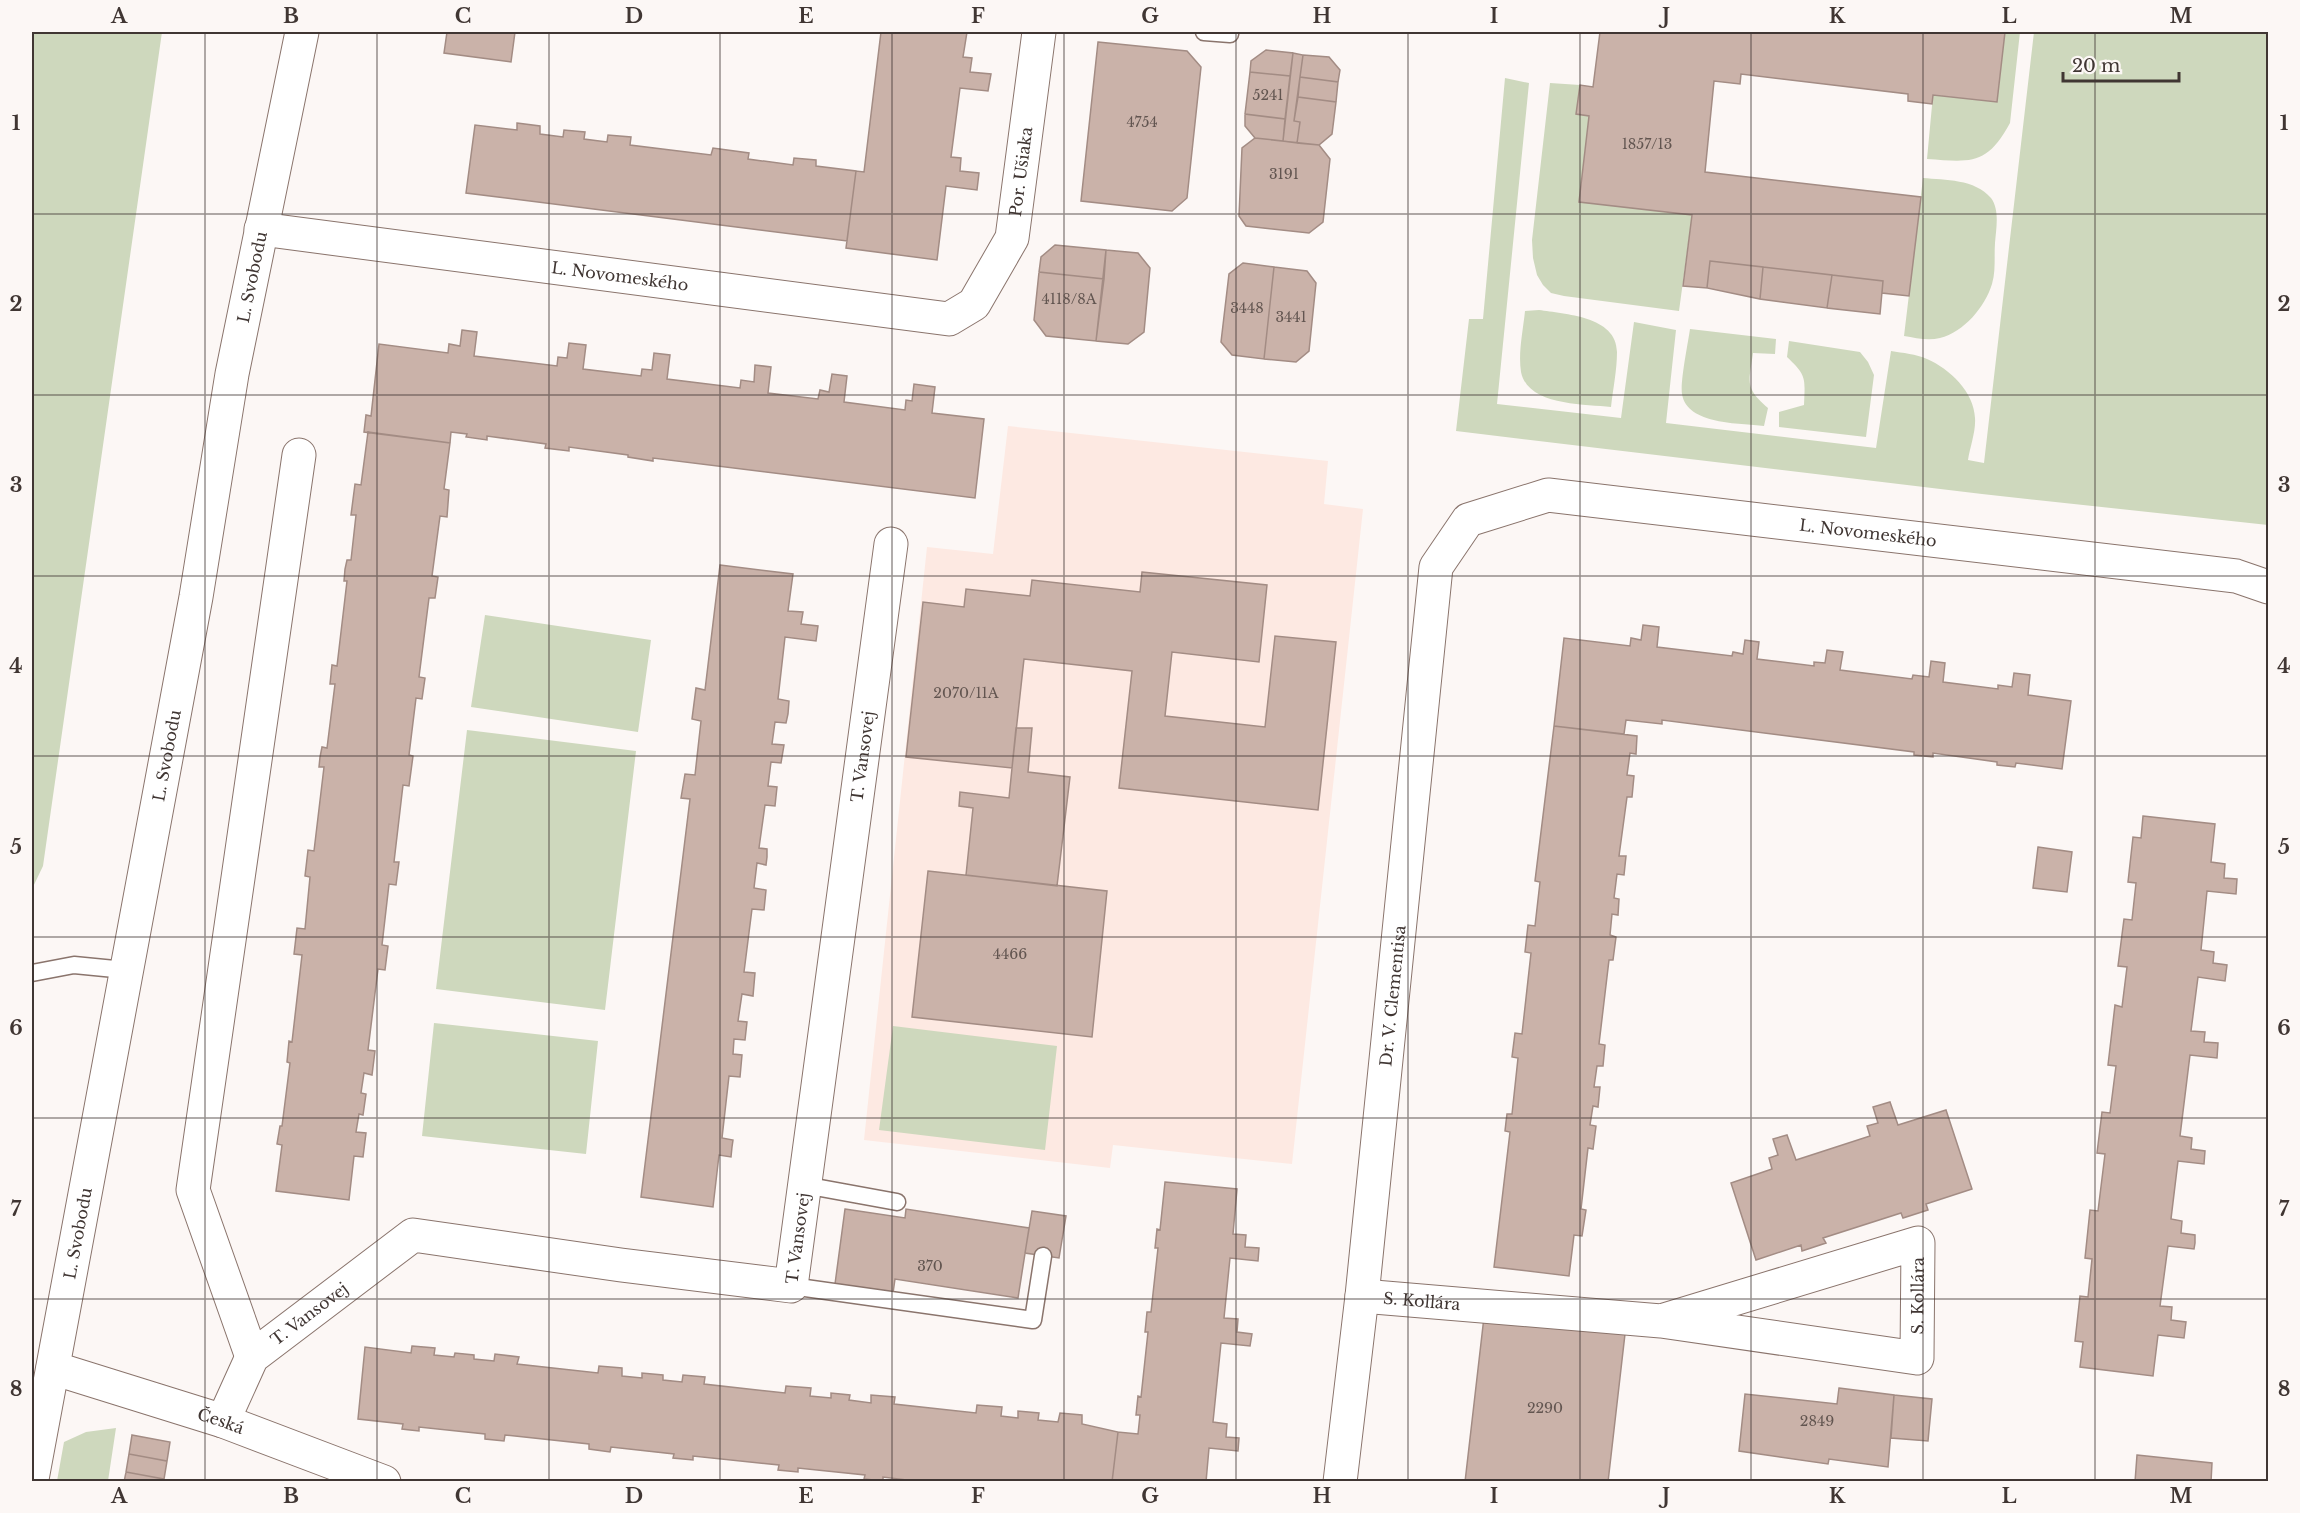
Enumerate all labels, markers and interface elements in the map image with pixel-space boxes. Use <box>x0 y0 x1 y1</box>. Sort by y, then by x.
text: A <box>110 4 128 28</box>
text: B <box>283 4 299 28</box>
text: C <box>455 4 471 28</box>
text: D <box>625 4 643 28</box>
text: E <box>798 4 814 28</box>
text: F <box>971 4 985 28</box>
text: G <box>1141 4 1159 28</box>
text: H <box>1313 4 1332 28</box>
text: I <box>1490 4 1498 28</box>
text: J <box>1658 4 1670 28</box>
text: K <box>1829 4 1846 28</box>
text: L <box>2001 4 2017 28</box>
text: M <box>2170 4 2193 28</box>
scale bar <box>2063 45 2178 83</box>
text: 20 m <box>2072 55 2120 77</box>
house number: 5241 <box>1252 86 1284 104</box>
text: 1 <box>12 111 21 135</box>
text: 1 <box>2280 111 2289 135</box>
house number: 4754 <box>1126 113 1158 131</box>
street label: Por. Ušiaka <box>1005 125 1036 218</box>
house number: 1857/13 <box>1622 135 1672 153</box>
house number: 3191 <box>1269 165 1299 183</box>
street label: L. Svobodu <box>233 229 271 325</box>
street label: L. Novomeského <box>550 257 690 295</box>
house number: 4118/8A <box>1042 290 1097 308</box>
text: 2 <box>9 292 23 316</box>
text: 2 <box>2277 292 2291 316</box>
house number: 3448 <box>1230 299 1264 317</box>
house number: 3441 <box>1275 308 1307 326</box>
text: 3 <box>10 473 22 497</box>
text: 3 <box>2278 473 2290 497</box>
street label: L. Novomeského <box>1798 515 1938 551</box>
text: 4 <box>9 654 23 678</box>
text: 4 <box>2277 654 2291 678</box>
house number: 2070/11A <box>933 684 999 702</box>
street label: L. Svobodu <box>148 708 185 803</box>
street label: T. Vansovej <box>846 710 878 803</box>
text: 5 <box>10 835 22 859</box>
text: 5 <box>2278 835 2290 859</box>
street label: Dr. V. Clementisa <box>1375 924 1410 1067</box>
house number: 4466 <box>993 945 1027 963</box>
text: 6 <box>9 1016 23 1040</box>
text: 6 <box>2277 1016 2291 1040</box>
street label: L. Svobodu <box>59 1185 96 1281</box>
street label: T. Vansovej <box>781 1191 814 1285</box>
text: 7 <box>11 1197 22 1221</box>
text: 7 <box>2279 1197 2290 1221</box>
house number: 370 <box>917 1257 943 1275</box>
street label: S. Kollára <box>1907 1257 1928 1335</box>
street label: T. Vansovej <box>266 1278 352 1349</box>
street label: S. Kollára <box>1382 1288 1461 1314</box>
text: 8 <box>10 1377 22 1401</box>
text: 8 <box>2278 1377 2290 1401</box>
house number: 2290 <box>1527 1399 1563 1417</box>
street label: Česká <box>195 1404 247 1438</box>
house number: 2849 <box>1800 1412 1834 1430</box>
text: A <box>110 1484 128 1508</box>
text: B <box>283 1484 299 1508</box>
text: C <box>455 1484 471 1508</box>
text: D <box>625 1484 643 1508</box>
text: E <box>798 1484 814 1508</box>
text: F <box>971 1484 985 1508</box>
text: G <box>1141 1484 1159 1508</box>
text: H <box>1313 1484 1332 1508</box>
text: I <box>1490 1484 1498 1508</box>
text: J <box>1658 1484 1670 1508</box>
text: K <box>1829 1484 1846 1508</box>
text: L <box>2001 1484 2017 1508</box>
text: M <box>2170 1484 2193 1508</box>

